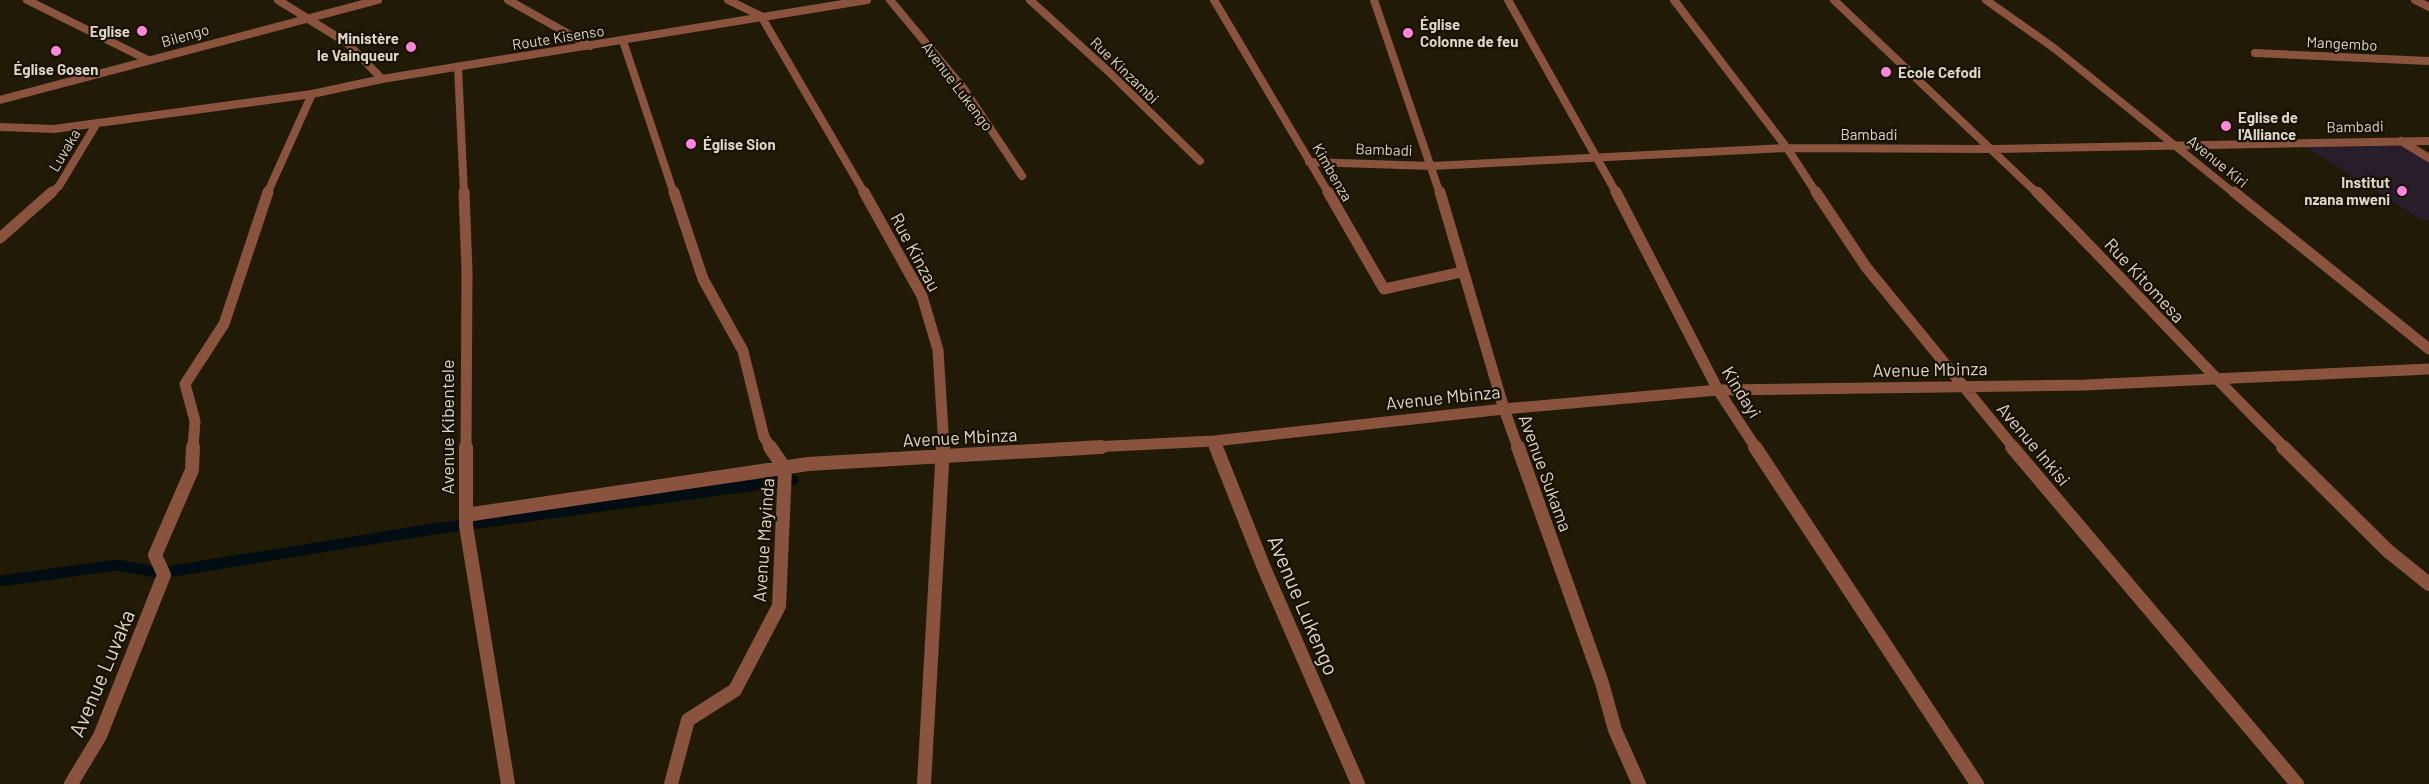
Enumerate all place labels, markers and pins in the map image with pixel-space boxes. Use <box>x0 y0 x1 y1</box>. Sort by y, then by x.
place label: Église Colonne de feu <box>1420 15 1518 50</box>
place label: Eglise <box>90 22 130 40</box>
marker: Eglise <box>135 24 149 38</box>
marker: Église Colonne de feu <box>1401 26 1415 40</box>
place label: Ministère le Vainqueur <box>317 29 399 64</box>
marker: Ministère le Vainqueur <box>404 40 418 54</box>
marker: Église Gosen <box>49 44 63 58</box>
place label: Église Gosen <box>14 60 98 78</box>
place label: Ecole Cefodi <box>1898 63 1981 81</box>
marker: Ecole Cefodi <box>1879 65 1893 79</box>
place label: Eglise de l'Alliance <box>2238 108 2298 143</box>
marker: Eglise de l'Alliance <box>2219 119 2233 133</box>
place label: Église Sion <box>703 135 776 153</box>
marker: Église Sion <box>684 137 698 151</box>
place label: Institut nzana mweni <box>2304 173 2390 208</box>
marker: Institut nzana mweni <box>2395 184 2409 198</box>

